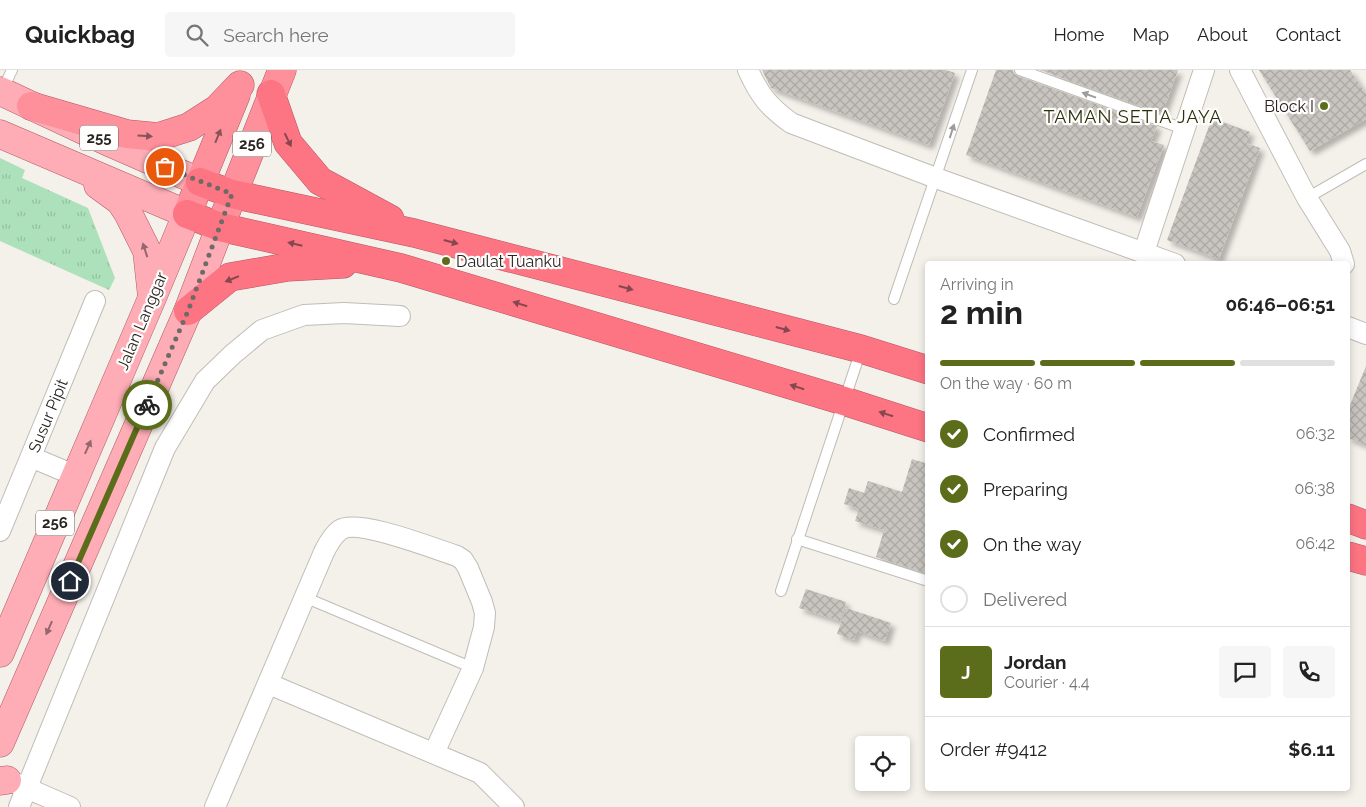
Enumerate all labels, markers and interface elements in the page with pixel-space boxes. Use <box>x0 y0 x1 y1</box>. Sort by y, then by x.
search box <box>165 12 515 57</box>
text: Quickbag <box>25 20 135 49</box>
icon: search <box>183 21 211 49</box>
text: Search here <box>223 24 329 46</box>
text: Home <box>1053 24 1104 45</box>
text: Map <box>1132 24 1169 45</box>
text: About <box>1197 24 1248 45</box>
text: Contact <box>1276 24 1341 45</box>
one-way arrow <box>1081 91 1096 99</box>
place label: Block I <box>1264 97 1314 116</box>
marker: Block I <box>1318 100 1330 112</box>
district label: TAMAN SETIA JAYA <box>1044 106 1222 127</box>
one-way arrow <box>949 124 956 139</box>
road number: 255 <box>80 126 118 150</box>
one-way arrow <box>215 129 223 144</box>
one-way arrow <box>138 132 154 140</box>
road number: 256 <box>233 132 271 156</box>
one-way arrow <box>284 133 292 147</box>
pin <box>144 146 186 188</box>
icon: bag <box>151 153 179 181</box>
one-way arrow <box>443 239 458 247</box>
one-way arrow <box>288 240 303 248</box>
one-way arrow <box>141 242 149 257</box>
place label: Daulat Tuanku <box>456 252 562 271</box>
marker: Daulat Tuanku <box>440 255 452 267</box>
street label: Jalan Langgar <box>113 269 171 373</box>
one-way arrow <box>224 275 239 283</box>
text: Arriving in <box>940 275 1014 294</box>
one-way arrow <box>619 284 634 292</box>
text: 06:46–06:51 <box>1225 293 1335 315</box>
text: 2 min <box>940 294 1023 331</box>
one-way arrow <box>512 299 527 307</box>
one-way arrow <box>776 325 791 333</box>
text: On the way · 60 m <box>940 374 1072 393</box>
street label: Susur Pipit <box>24 375 72 455</box>
courier <box>122 380 172 430</box>
one-way arrow <box>790 382 805 390</box>
icon: bike <box>133 391 161 419</box>
one-way arrow <box>878 410 893 418</box>
icon: check <box>940 420 968 448</box>
text: Confirmed <box>983 423 1075 445</box>
text: 06:32 <box>1296 424 1335 443</box>
one-way arrow <box>84 440 92 455</box>
icon: check <box>940 475 968 503</box>
text: Preparing <box>983 478 1068 500</box>
text: 06:38 <box>1295 479 1335 498</box>
road number: 256 <box>36 510 74 536</box>
icon: check <box>940 530 968 558</box>
text: On the way <box>983 533 1082 555</box>
text: 06:42 <box>1295 534 1335 553</box>
pin <box>49 560 91 602</box>
icon: home <box>56 567 84 595</box>
text: Delivered <box>983 588 1067 610</box>
one-way arrow <box>45 621 53 635</box>
button: chat <box>1219 646 1271 698</box>
button: phone <box>1283 646 1335 698</box>
text: Jordan <box>1004 651 1067 673</box>
text: J <box>961 661 971 683</box>
text: Courier · 4.4 <box>1004 673 1089 692</box>
map controls <box>855 736 910 791</box>
button: locate <box>855 736 910 791</box>
text: Order #9412 <box>940 738 1047 760</box>
text: $6.11 <box>1288 738 1335 760</box>

